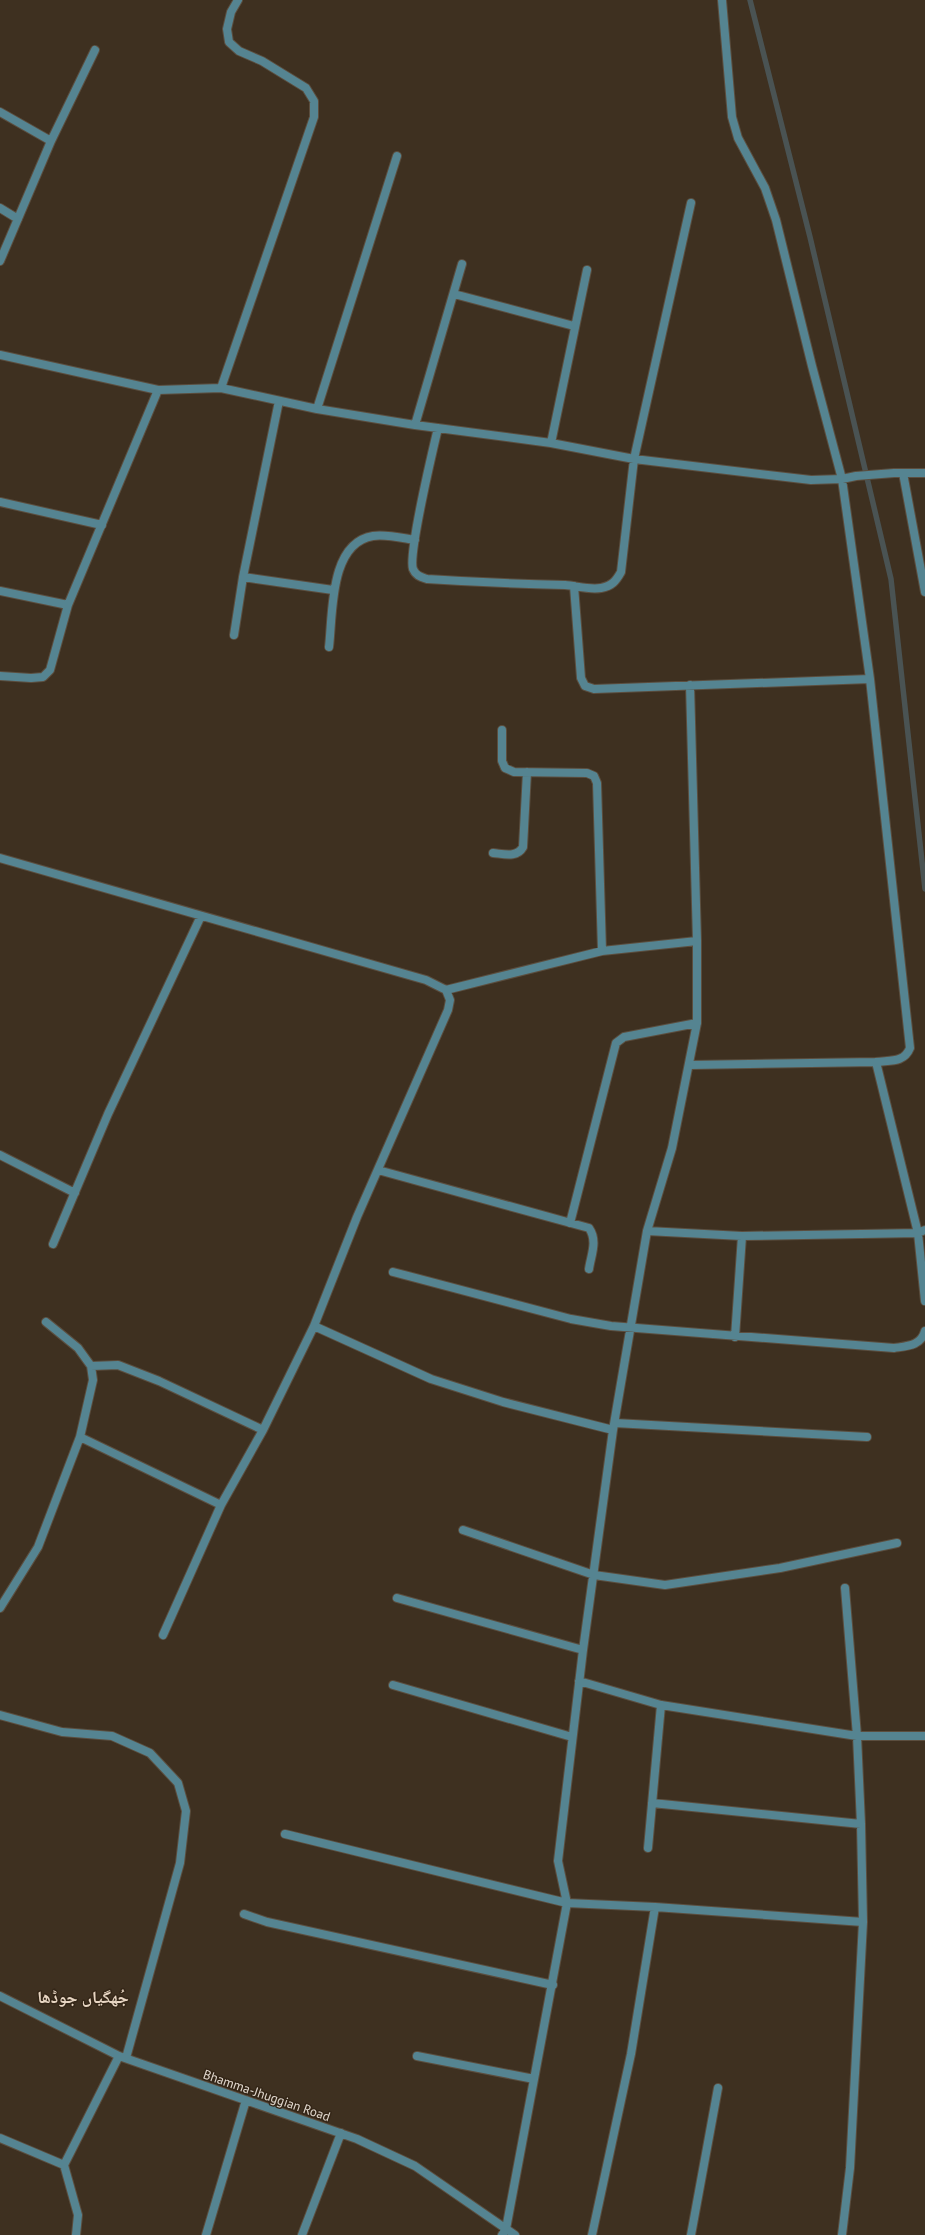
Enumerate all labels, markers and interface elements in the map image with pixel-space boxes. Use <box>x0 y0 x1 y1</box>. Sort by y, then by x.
district label: جُھگیاں جوڈھا <box>37 1986 129 2008</box>
street label: Bhamma-Jhuggian Road <box>201 2066 333 2125</box>

